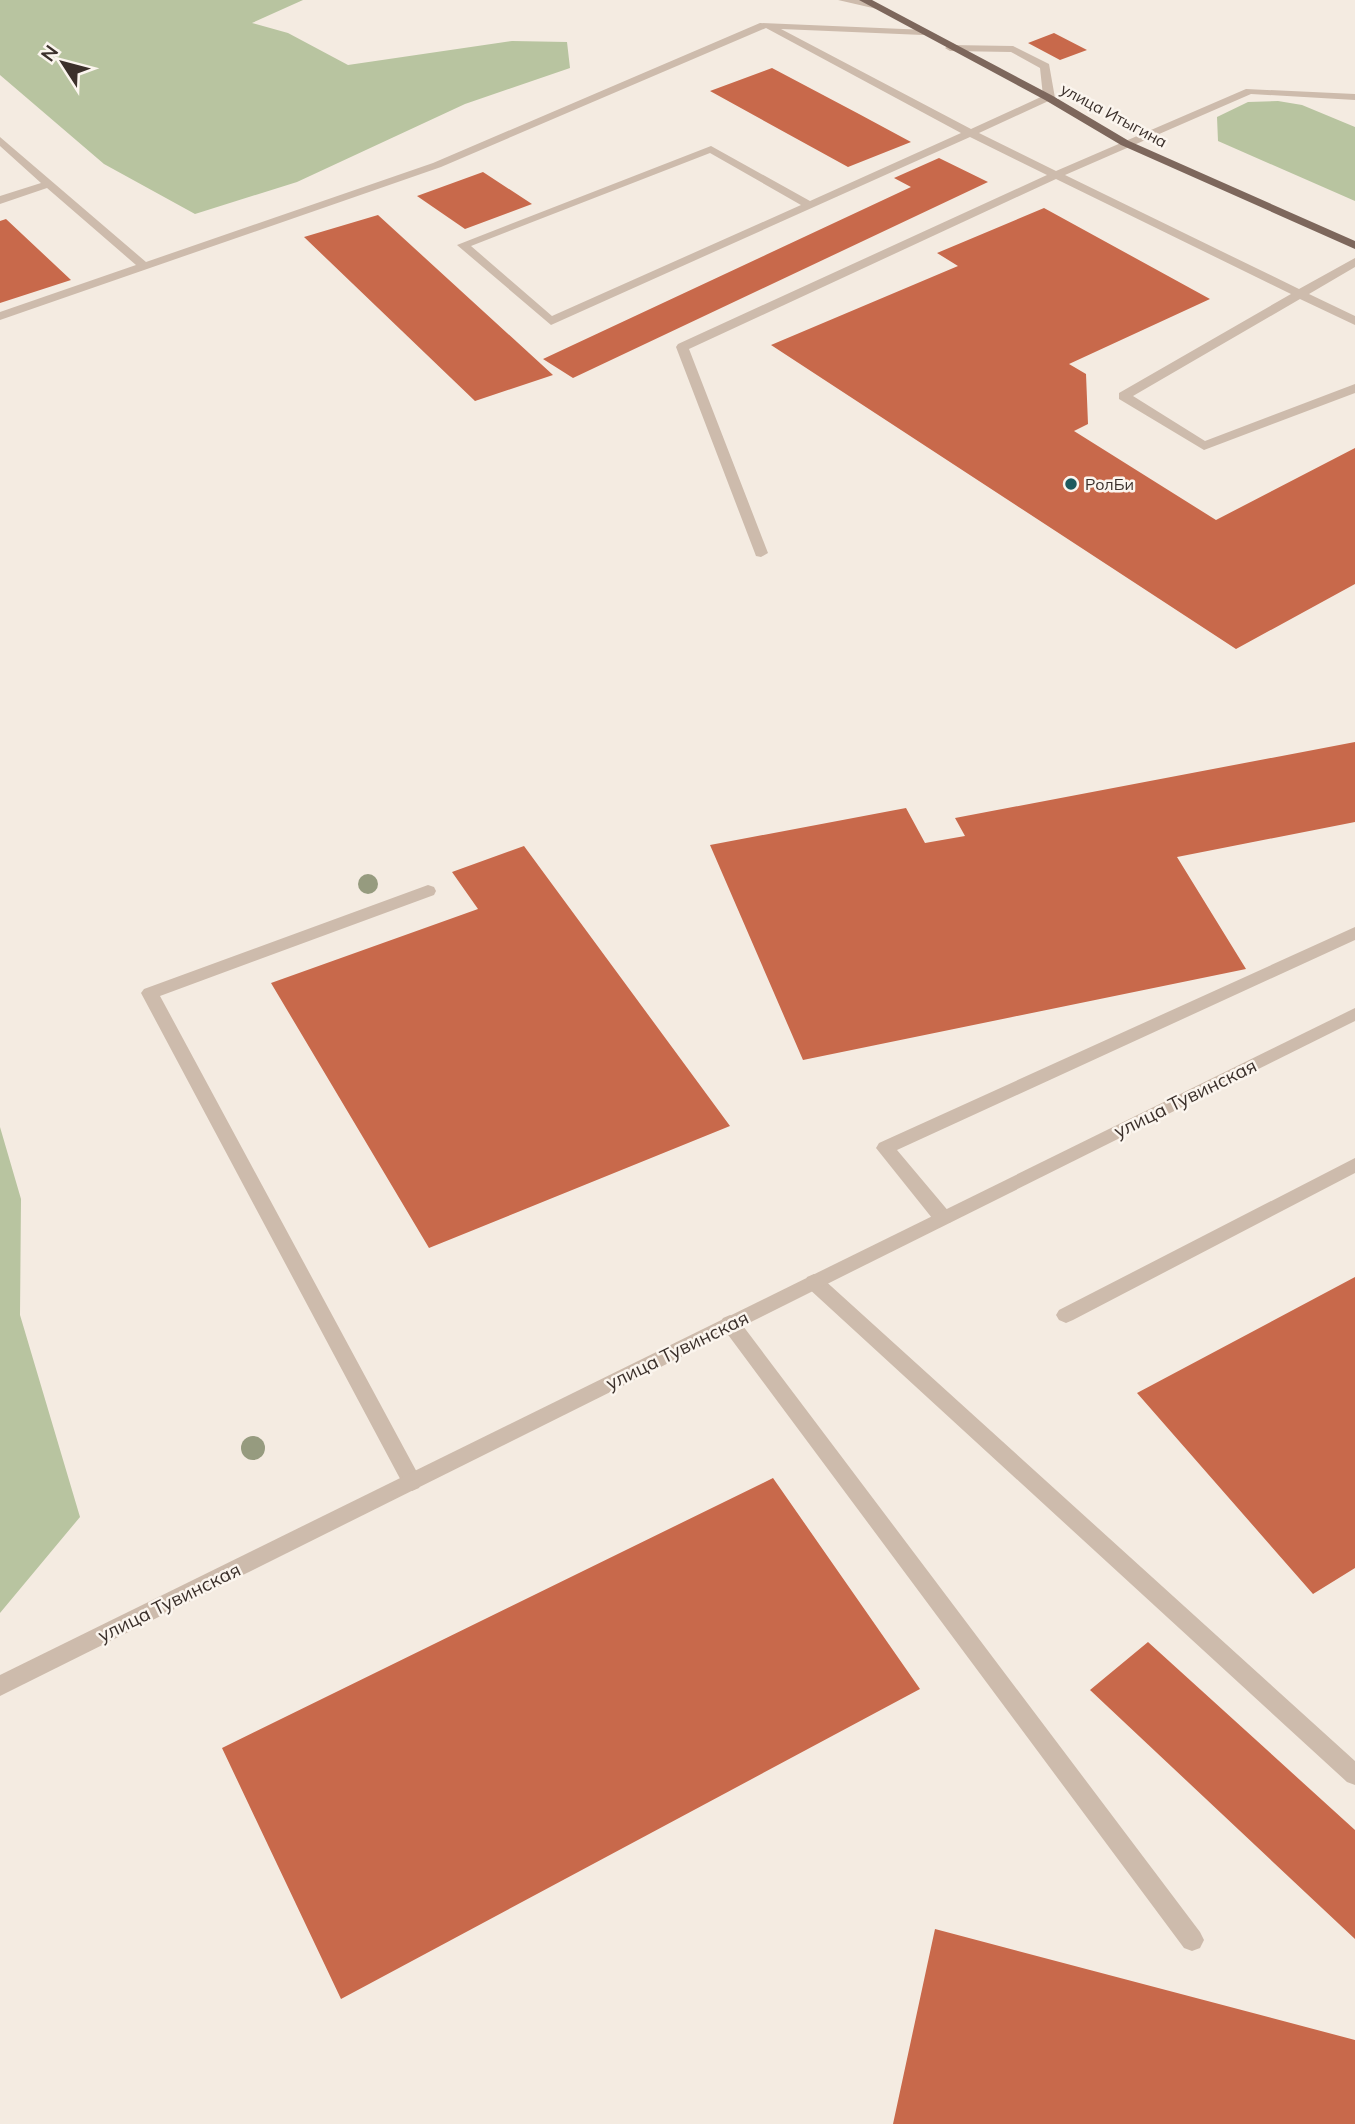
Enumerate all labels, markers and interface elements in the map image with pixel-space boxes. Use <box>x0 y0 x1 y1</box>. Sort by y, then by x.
north arrow <box>28 28 98 98</box>
text: N <box>35 40 63 66</box>
street label: улица Итыгина <box>1057 78 1171 152</box>
place label: РолБи <box>1085 474 1134 494</box>
marker: РолБи <box>1063 476 1079 492</box>
street label: улица Тувинская <box>1110 1053 1260 1143</box>
street label: улица Тувинская <box>602 1305 752 1395</box>
street label: улица Тувинская <box>94 1557 244 1647</box>

